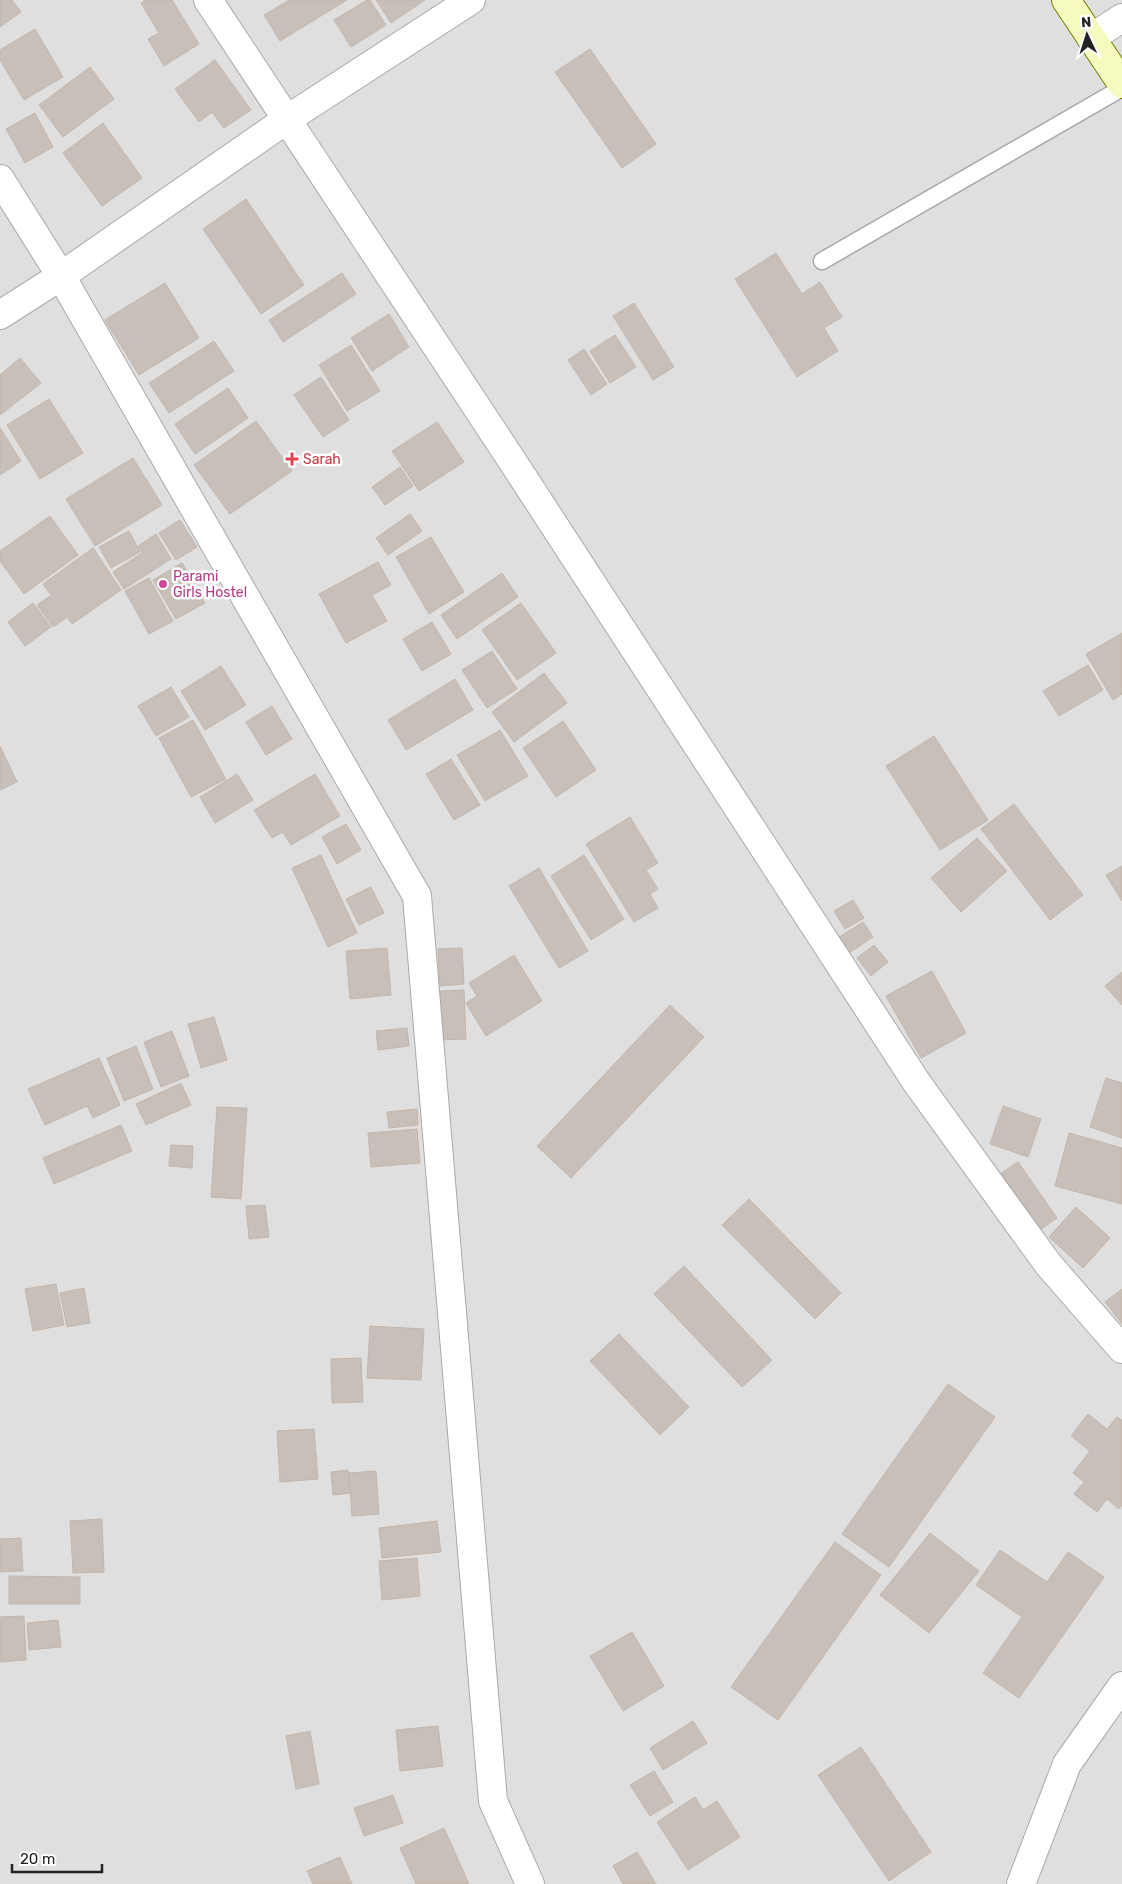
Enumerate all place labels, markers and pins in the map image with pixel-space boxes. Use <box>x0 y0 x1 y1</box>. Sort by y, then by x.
place label: Sarah <box>303 451 341 468</box>
marker: Sarah <box>285 452 299 466</box>
place label: Parami Girls Hostel <box>173 568 247 601</box>
marker: Parami Girls Hostel <box>157 578 169 590</box>

